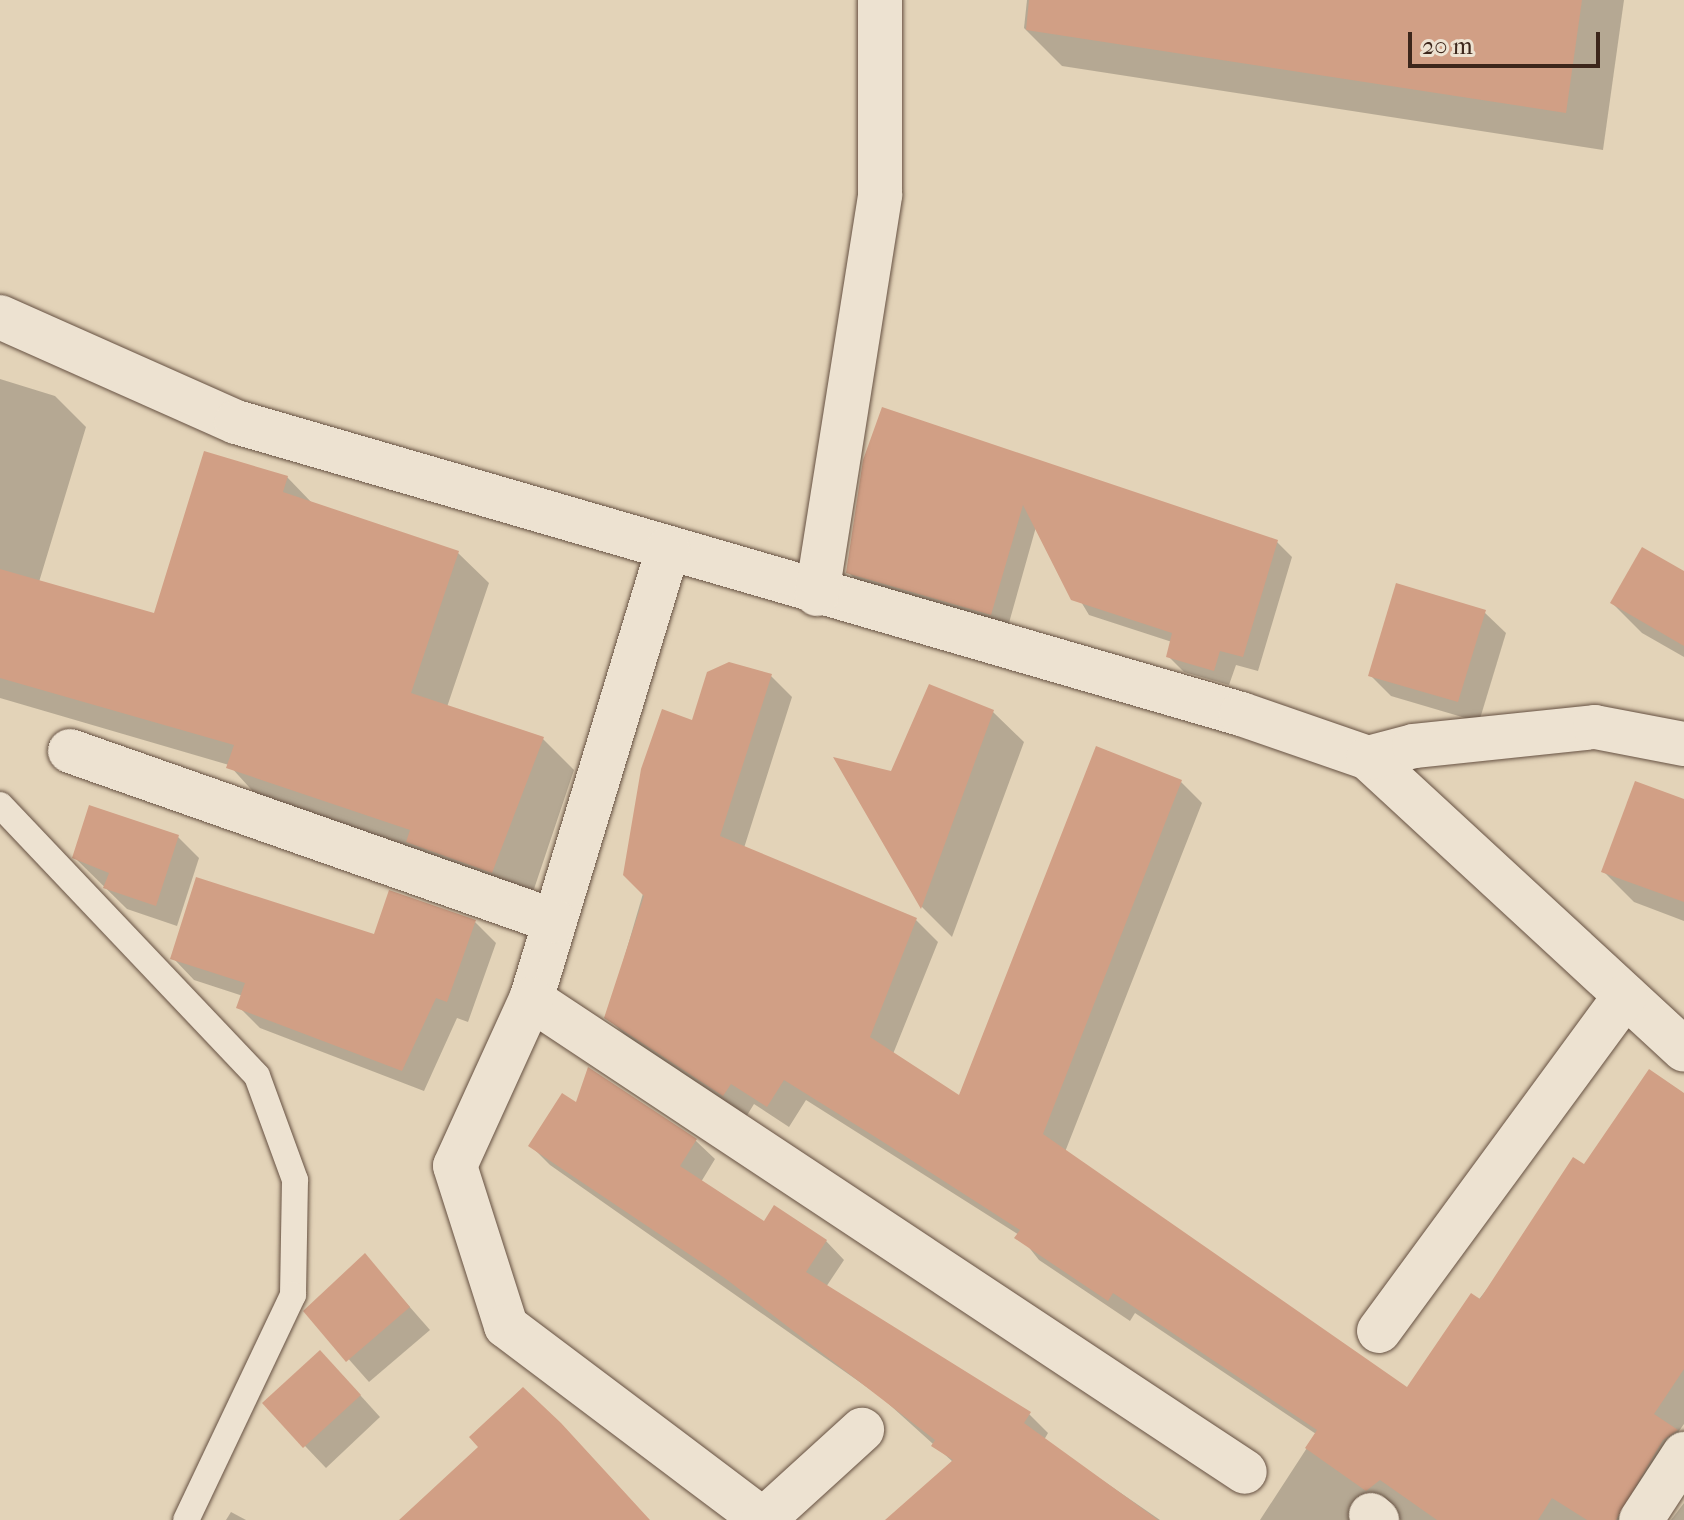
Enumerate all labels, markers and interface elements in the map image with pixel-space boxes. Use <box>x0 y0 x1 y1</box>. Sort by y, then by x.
scale bar <box>1412 16 1604 66</box>
text: 20 m <box>1422 32 1473 60</box>

